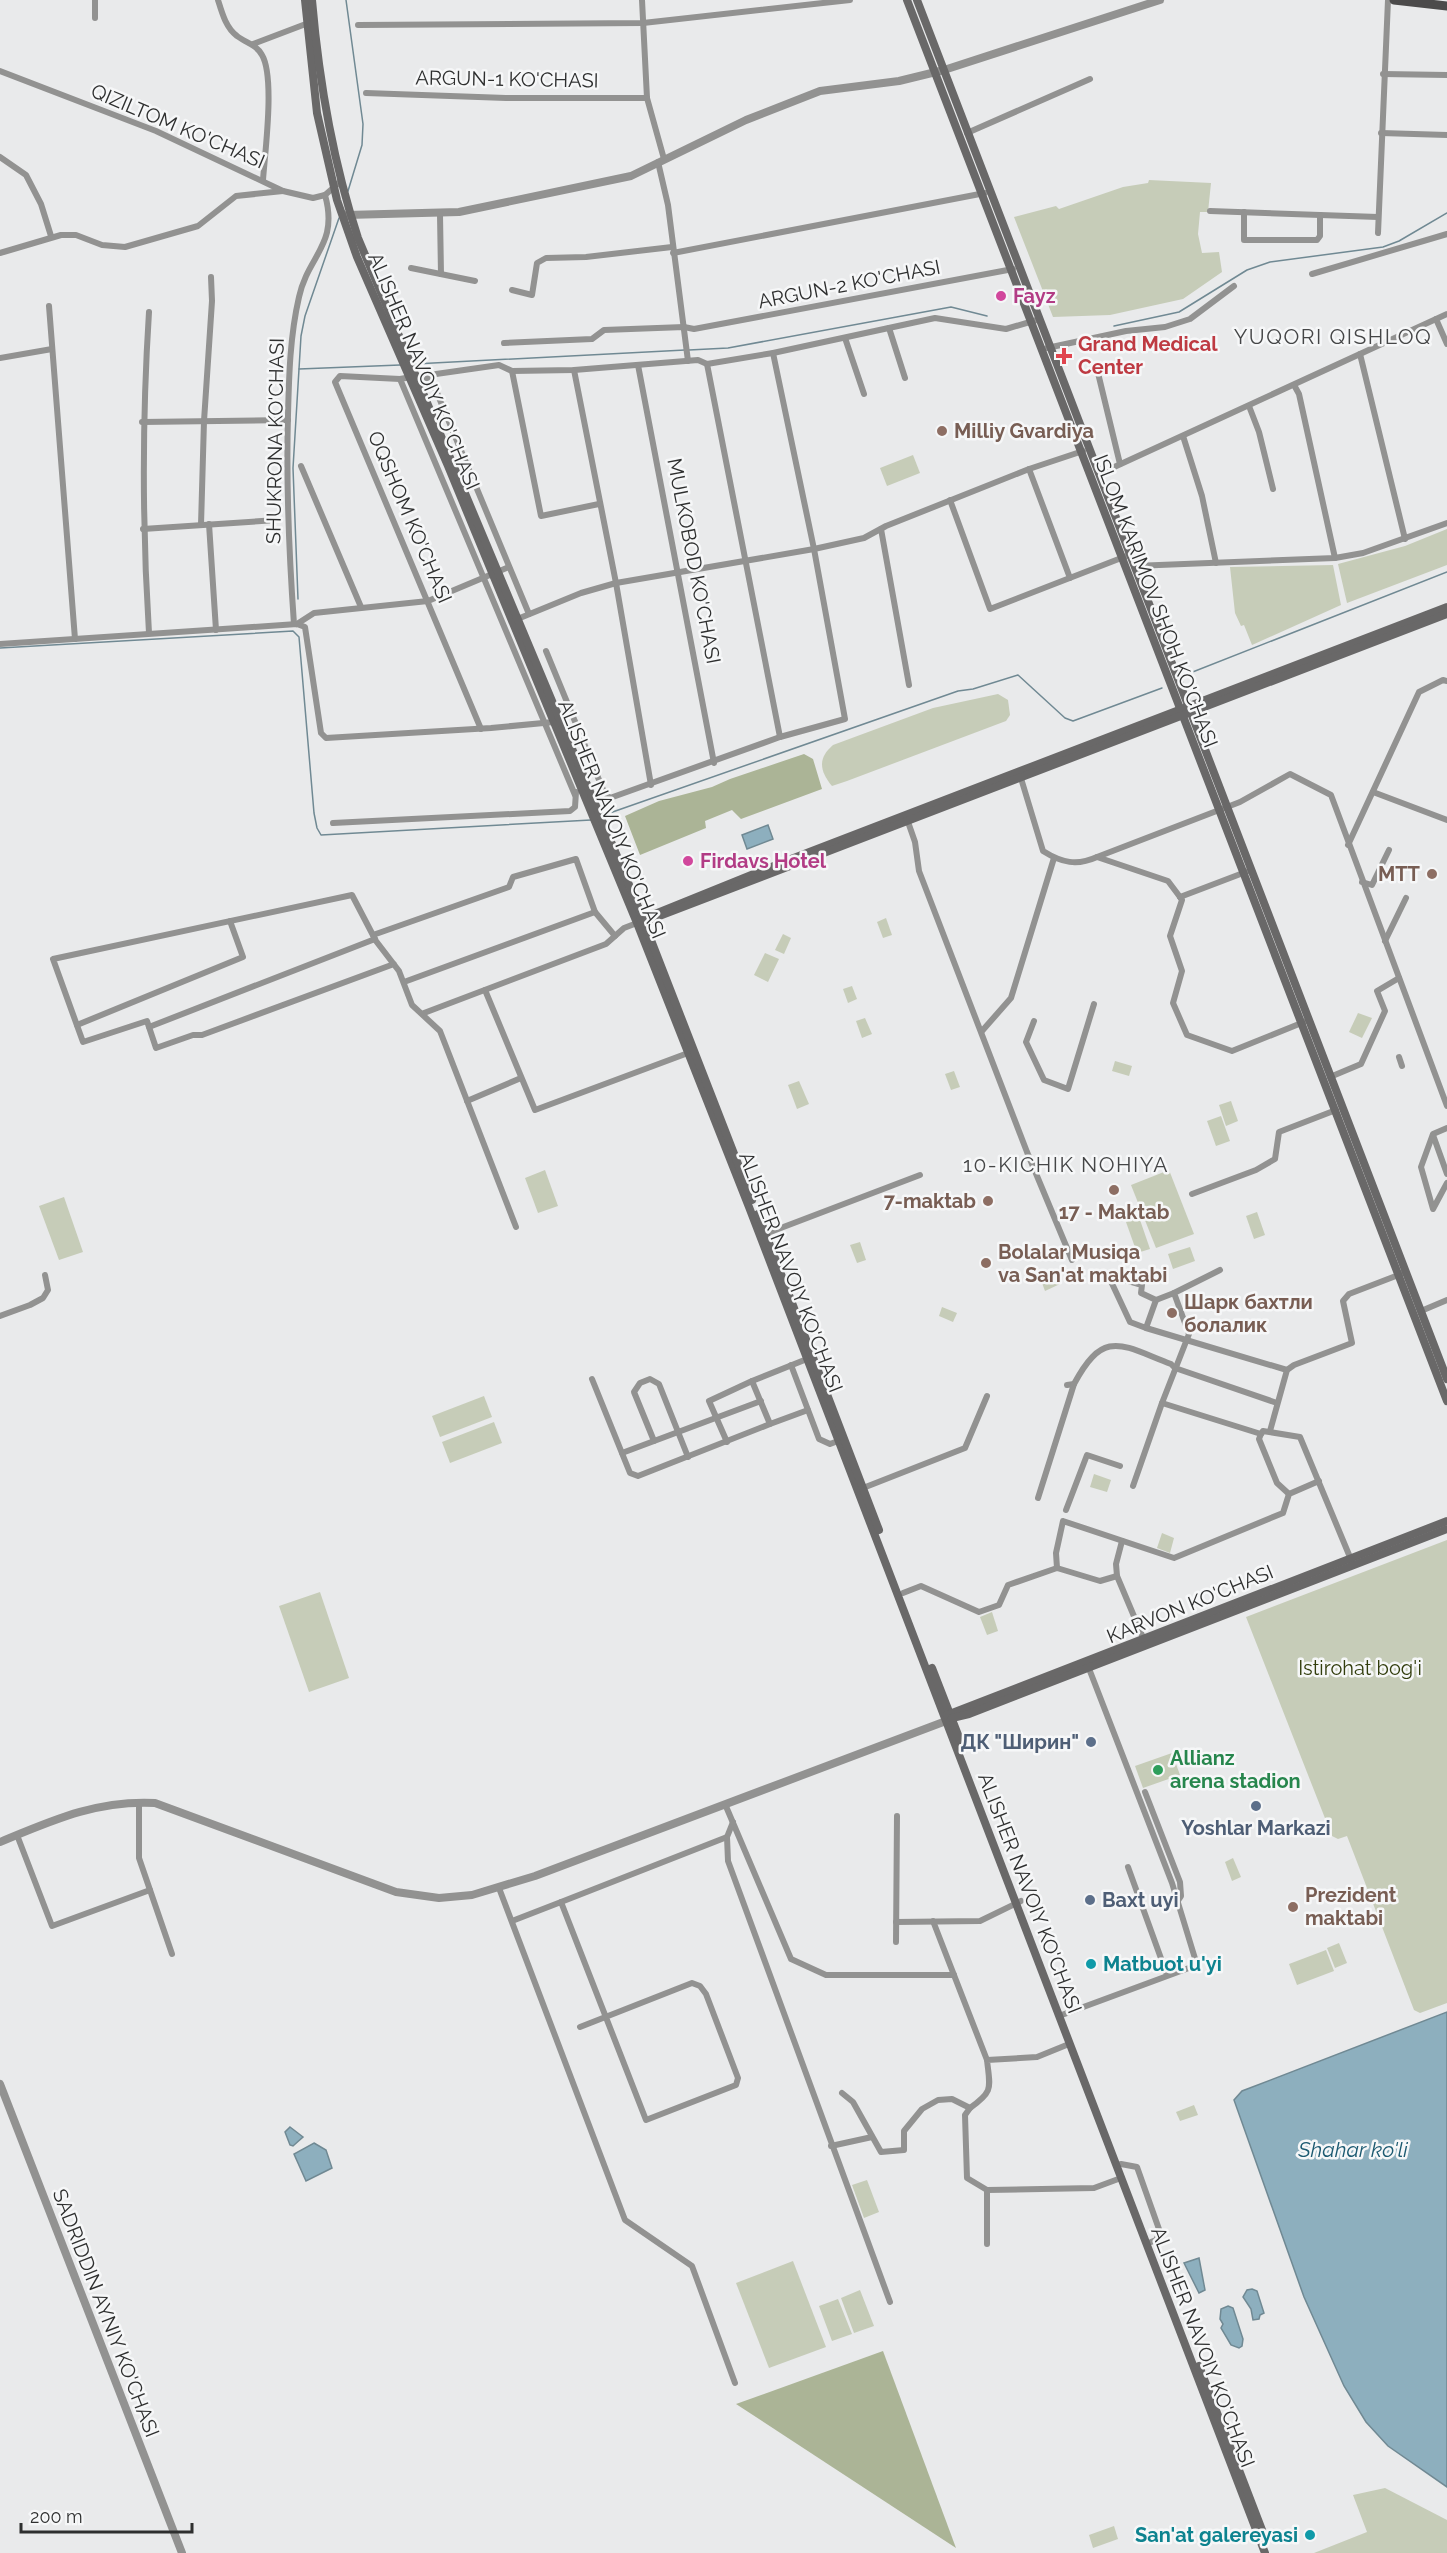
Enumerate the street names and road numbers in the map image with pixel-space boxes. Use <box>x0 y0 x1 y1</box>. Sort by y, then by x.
street label: ARGUN-1 KO'CHASI <box>415 65 599 93</box>
street label: QIZILTOM KO'CHASI <box>88 79 268 173</box>
street label: ALISHER NAVOIY KO'CHASI <box>363 249 485 493</box>
street label: ARGUN-2 KO'CHASI <box>756 255 942 313</box>
street label: SHUKRONA KO'CHASI <box>261 338 289 544</box>
street label: OQSHOM KO'CHASI <box>363 427 457 607</box>
street label: ISLOM KARIMOV SHOH KO'CHASI <box>1089 451 1223 751</box>
street label: MULKOBOD KO'CHASI <box>662 456 726 666</box>
street label: ALISHER NAVOIY KO'CHASI <box>553 696 671 942</box>
street label: ALISHER NAVOIY KO'CHASI <box>734 1148 848 1396</box>
street label: KARVON KO'CHASI <box>1103 1560 1277 1648</box>
street label: ALISHER NAVOIY KO'CHASI <box>973 1769 1087 2017</box>
street label: SADRIDDIN AYNIY KO'CHASI <box>48 2186 164 2440</box>
street label: ALISHER NAVOIY KO'CHASI <box>1146 2223 1260 2471</box>

